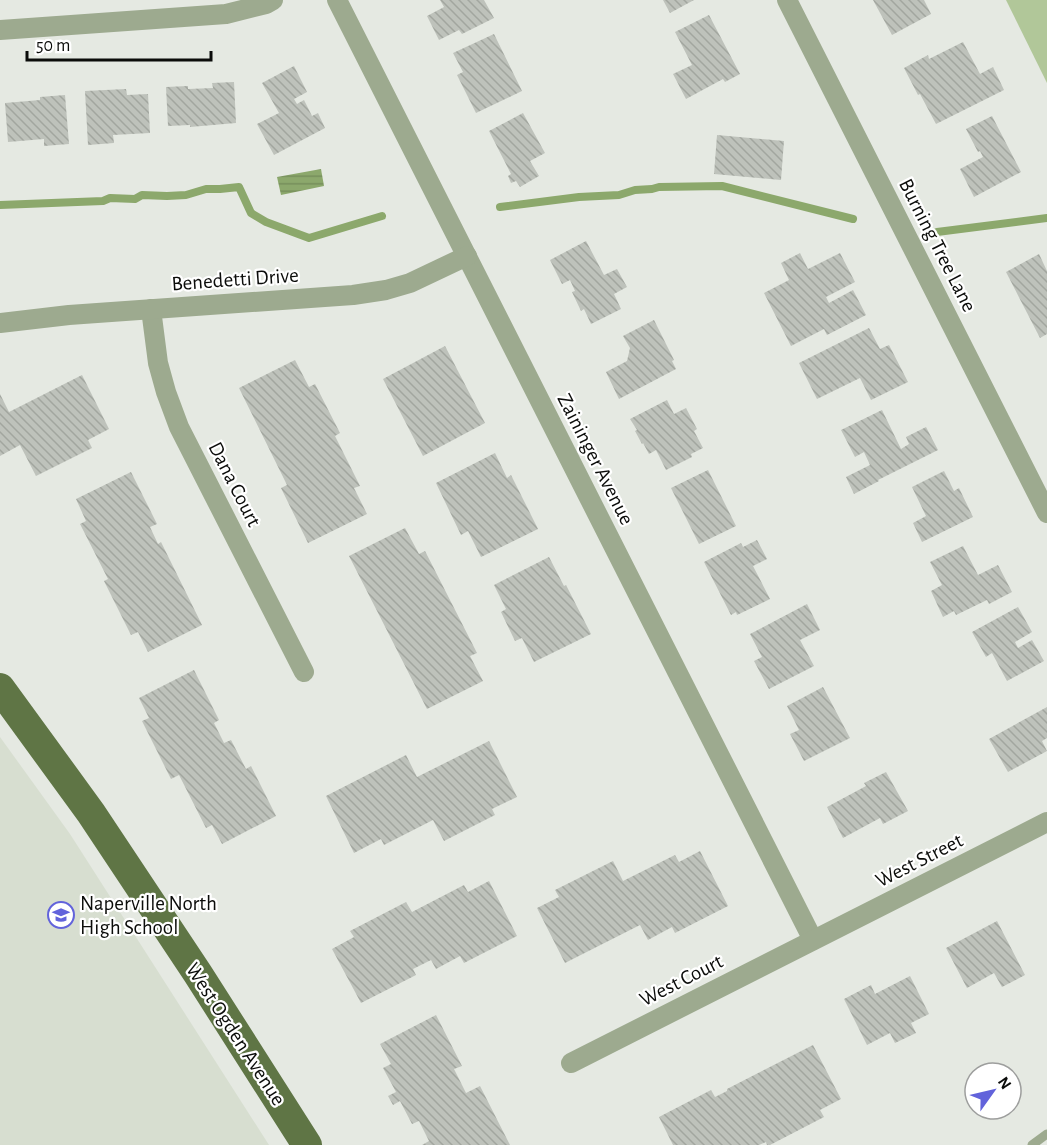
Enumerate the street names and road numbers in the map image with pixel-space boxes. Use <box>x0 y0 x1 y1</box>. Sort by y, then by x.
street label: Burning Tree Lane <box>895 175 980 315</box>
street label: Benedetti Drive <box>171 265 299 294</box>
street label: Zaininger Avenue <box>554 390 638 528</box>
street label: Dana Court <box>204 439 265 530</box>
street label: West Street <box>872 829 967 891</box>
street label: West Court <box>636 950 726 1010</box>
street label: West Ogden Avenue <box>182 959 289 1109</box>

